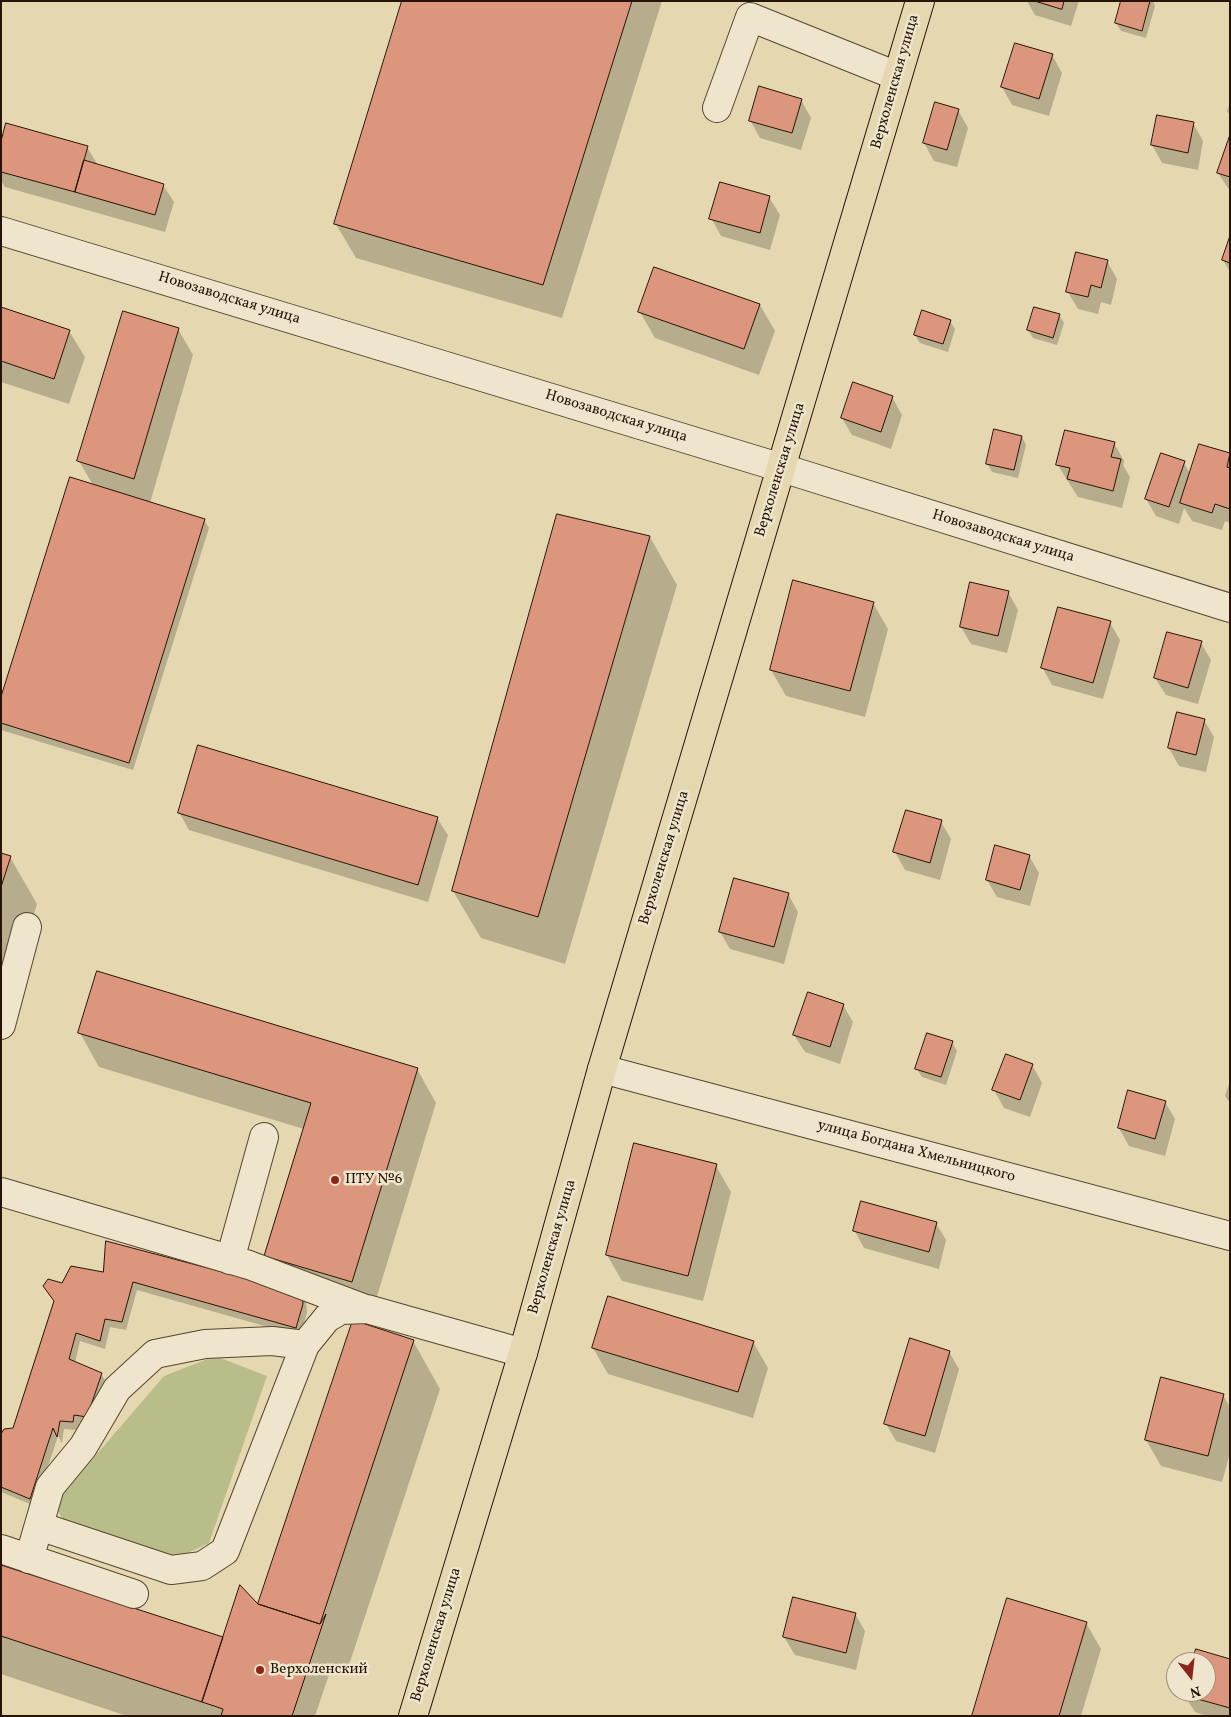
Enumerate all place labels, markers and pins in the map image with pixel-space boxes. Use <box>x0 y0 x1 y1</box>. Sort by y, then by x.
place label: ПТУ №6 <box>345 1171 402 1189</box>
marker: ПТУ №6 <box>329 1174 341 1186</box>
place label: Верхоленский <box>270 1661 368 1679</box>
marker: Верхоленский <box>254 1664 266 1676</box>

